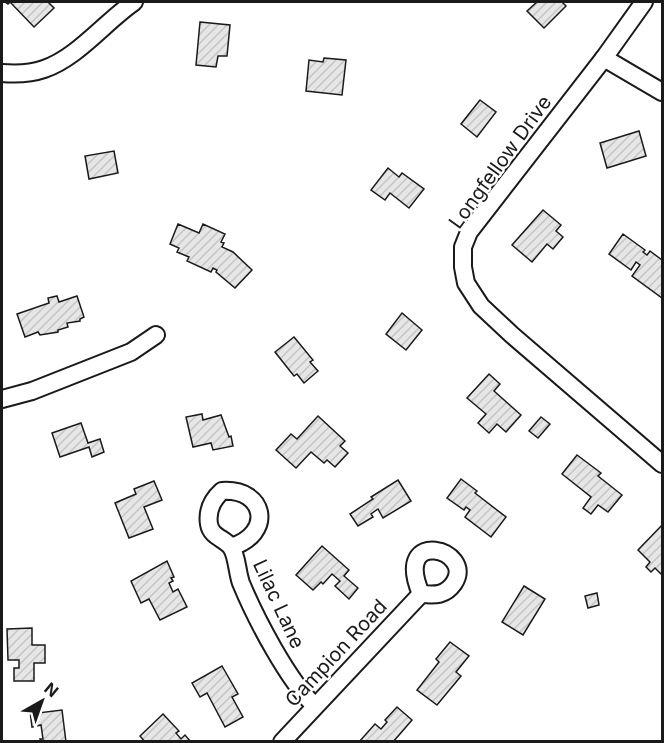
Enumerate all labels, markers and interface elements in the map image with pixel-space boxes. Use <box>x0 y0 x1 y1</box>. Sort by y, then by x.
street label: Longfellow Drive <box>444 91 556 233</box>
street label: Lilac Lane <box>248 556 310 652</box>
street label: Campion Road <box>280 594 392 712</box>
north arrow <box>12 671 72 731</box>
text: N <box>41 678 63 701</box>

